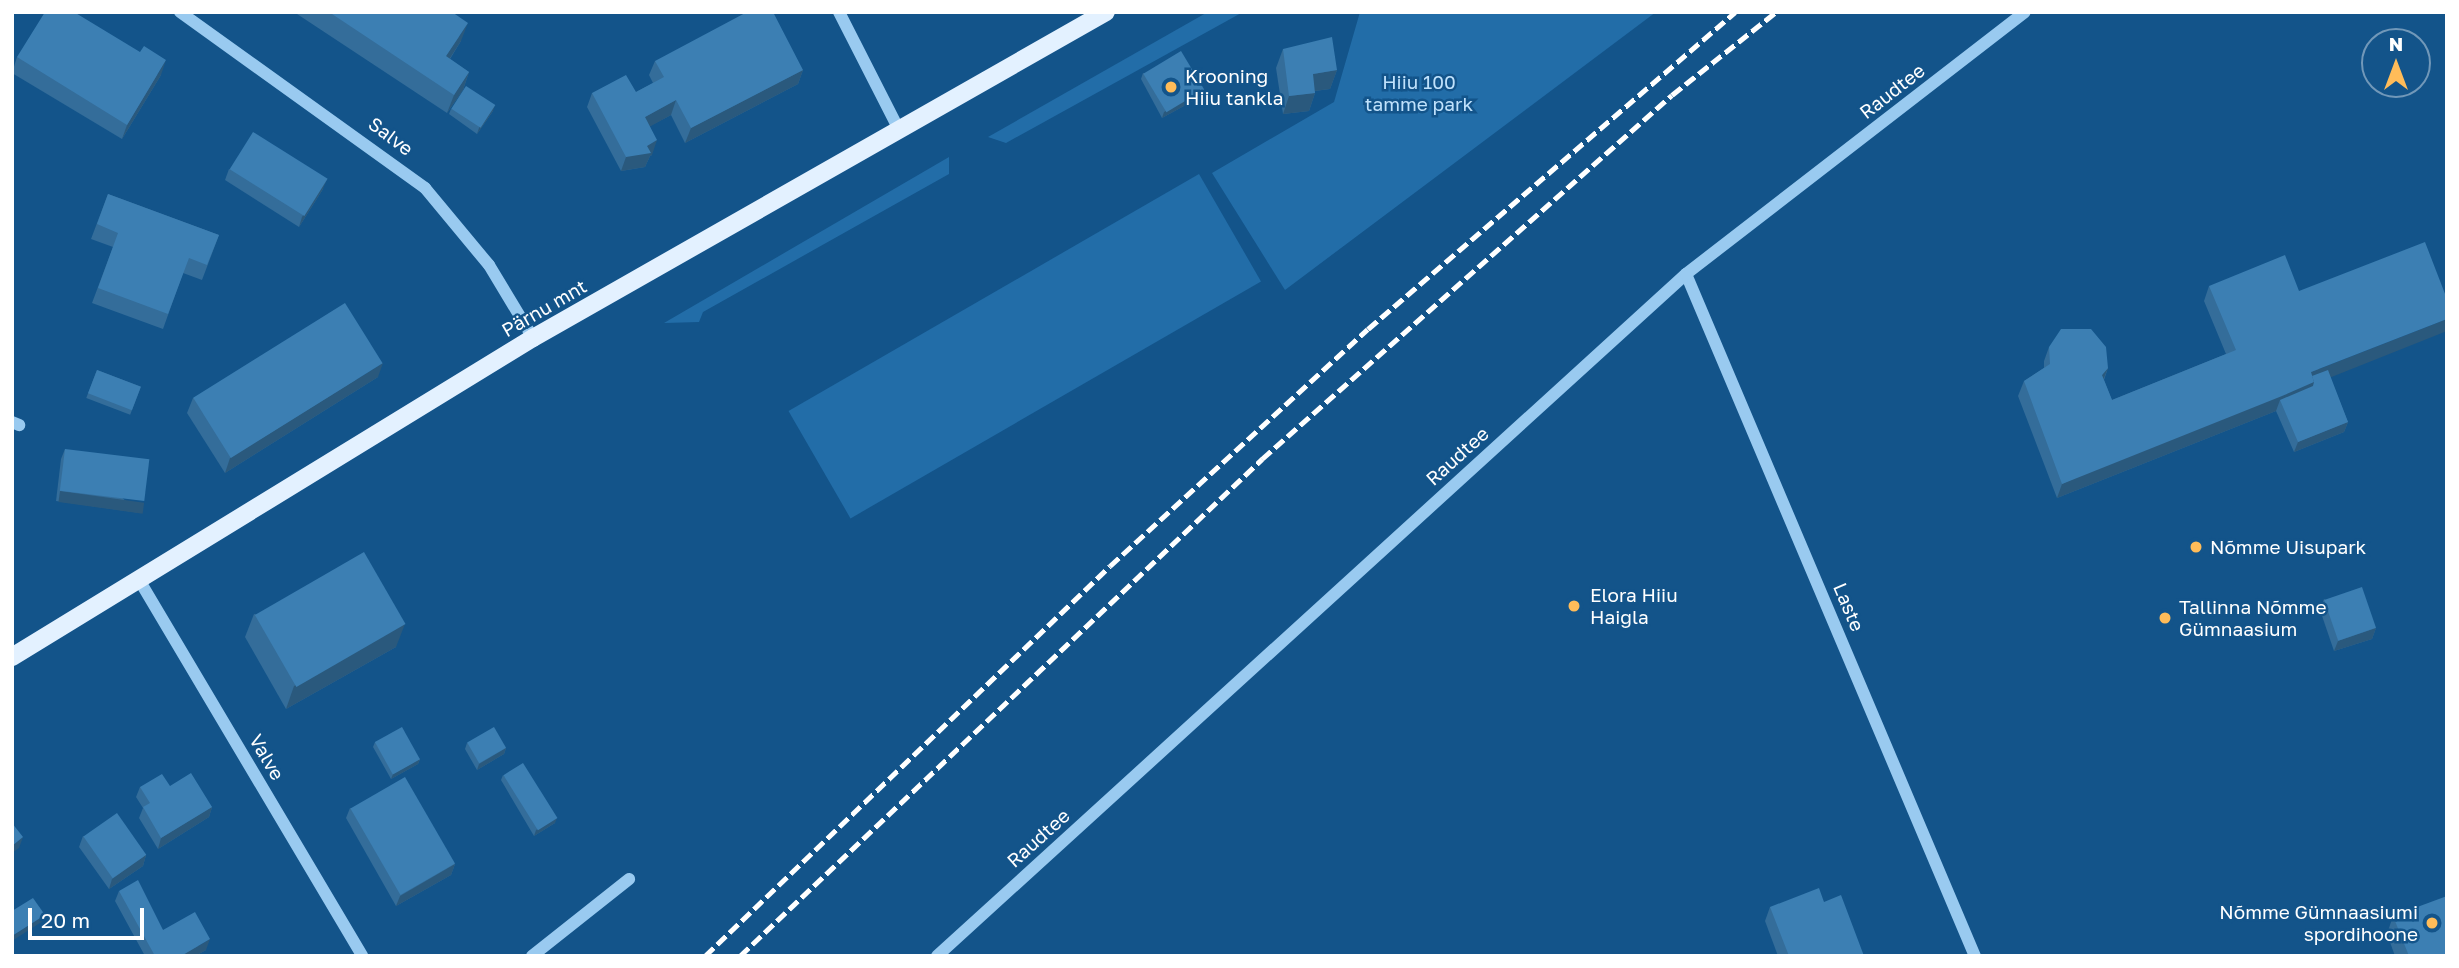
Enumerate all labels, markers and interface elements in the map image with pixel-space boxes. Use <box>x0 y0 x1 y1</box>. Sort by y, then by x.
north arrow <box>2361 28 2431 98</box>
text: N <box>2389 32 2403 55</box>
street label: Raudtee <box>1855 59 1929 123</box>
place label: Krooning Hiiu tankla <box>1185 65 1283 109</box>
park label: Hiiu 100 tamme park <box>1365 71 1473 115</box>
marker: Krooning Hiiu tankla <box>1163 79 1179 95</box>
street label: Salve <box>364 112 418 160</box>
street label: Pärnu mnt <box>497 275 591 341</box>
street label: Raudtee <box>1421 422 1493 490</box>
place label: Nõmme Uisupark <box>2210 536 2366 558</box>
marker: Nõmme Uisupark <box>2188 539 2204 555</box>
street label: Laste <box>1829 579 1869 635</box>
place label: Elora Hiiu Haigla <box>1590 584 1678 628</box>
marker: Elora Hiiu Haigla <box>1564 596 1584 616</box>
place label: Tallinna Nõmme Gümnaasium <box>2179 596 2326 640</box>
marker: Tallinna Nõmme Gümnaasium <box>2157 610 2173 626</box>
street label: Valve <box>245 730 289 784</box>
street label: Raudtee <box>1002 804 1074 872</box>
scale bar <box>32 894 147 938</box>
place label: Nõmme Gümnaasiumi spordihoone <box>2219 901 2418 945</box>
text: 20 m <box>41 907 90 933</box>
marker: Nõmme Gümnaasiumi spordihoone <box>2424 915 2440 931</box>

